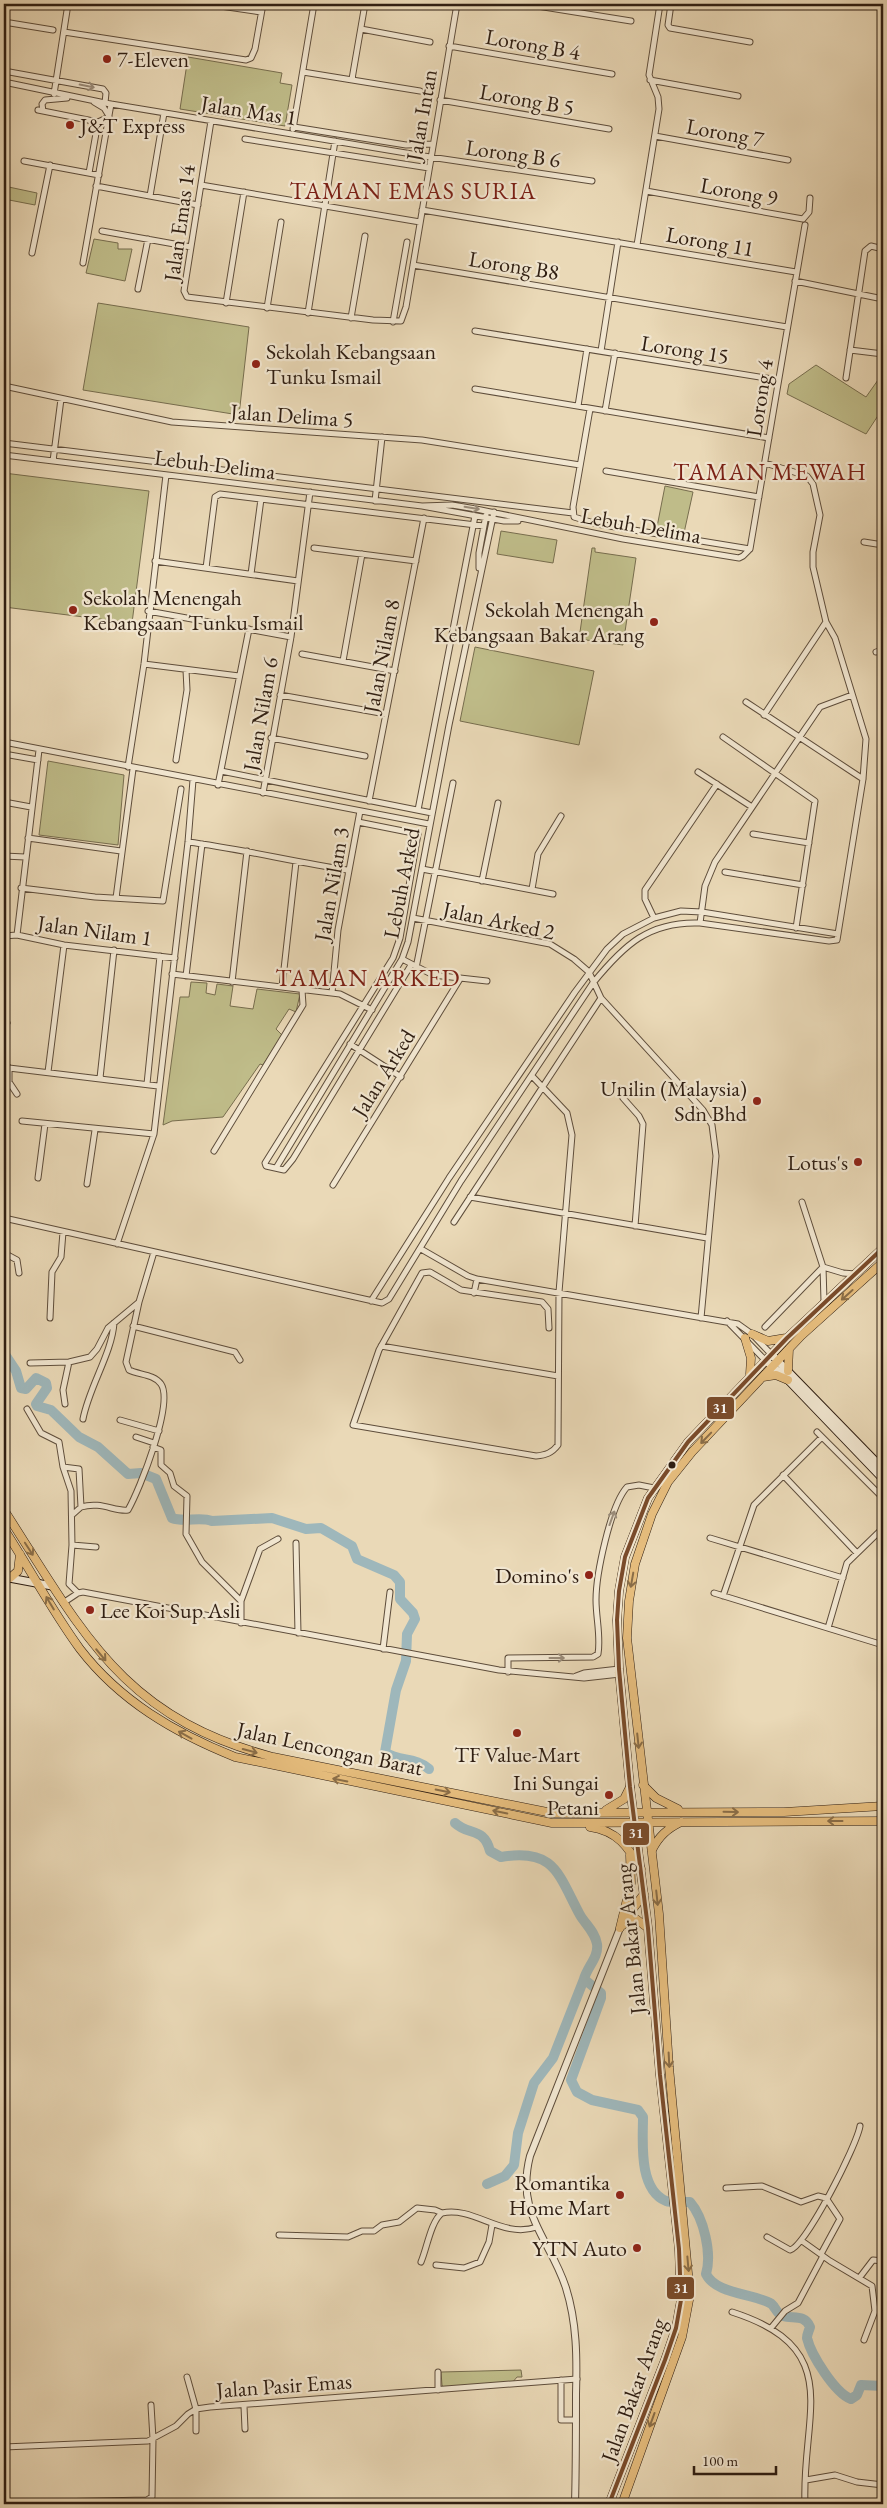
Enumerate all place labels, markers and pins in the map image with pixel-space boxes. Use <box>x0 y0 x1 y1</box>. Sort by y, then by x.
place label: 7-Eleven <box>117 45 190 74</box>
marker: 7-Eleven <box>101 53 113 65</box>
place label: J&T Express <box>78 111 185 140</box>
marker: J&T Express <box>64 119 76 131</box>
place label: Sekolah Kebangsaan Tunku Ismail <box>266 337 437 391</box>
marker: Sekolah Kebangsaan Tunku Ismail <box>250 358 262 370</box>
place label: Sekolah Menengah Kebangsaan Tunku Ismail <box>83 583 304 637</box>
place label: Sekolah Menengah Kebangsaan Bakar Arang <box>434 595 644 649</box>
marker: Sekolah Menengah Kebangsaan Tunku Ismail <box>67 604 79 616</box>
marker: Sekolah Menengah Kebangsaan Bakar Arang <box>648 616 660 628</box>
place label: Unilin (Malaysia) Sdn Bhd <box>600 1074 748 1128</box>
marker: Unilin (Malaysia) Sdn Bhd <box>751 1095 763 1107</box>
place label: Lotus's <box>787 1148 848 1177</box>
marker: Lotus's <box>852 1156 864 1168</box>
unlabelled marker <box>667 1460 677 1470</box>
place label: Domino's <box>495 1561 579 1590</box>
marker: Domino's <box>583 1569 595 1581</box>
place label: Lee Koi Sup Asli <box>100 1596 241 1625</box>
marker: Lee Koi Sup Asli <box>84 1604 96 1616</box>
marker: TF Value-Mart <box>511 1727 523 1739</box>
place label: TF Value-Mart <box>454 1740 580 1769</box>
place label: Ini Sungai Petani <box>513 1768 599 1822</box>
marker: Ini Sungai Petani <box>603 1789 615 1801</box>
place label: Romantika Home Mart <box>509 2168 610 2222</box>
marker: Romantika Home Mart <box>614 2189 626 2201</box>
place label: YTN Auto <box>532 2234 627 2263</box>
marker: YTN Auto <box>631 2242 643 2254</box>

